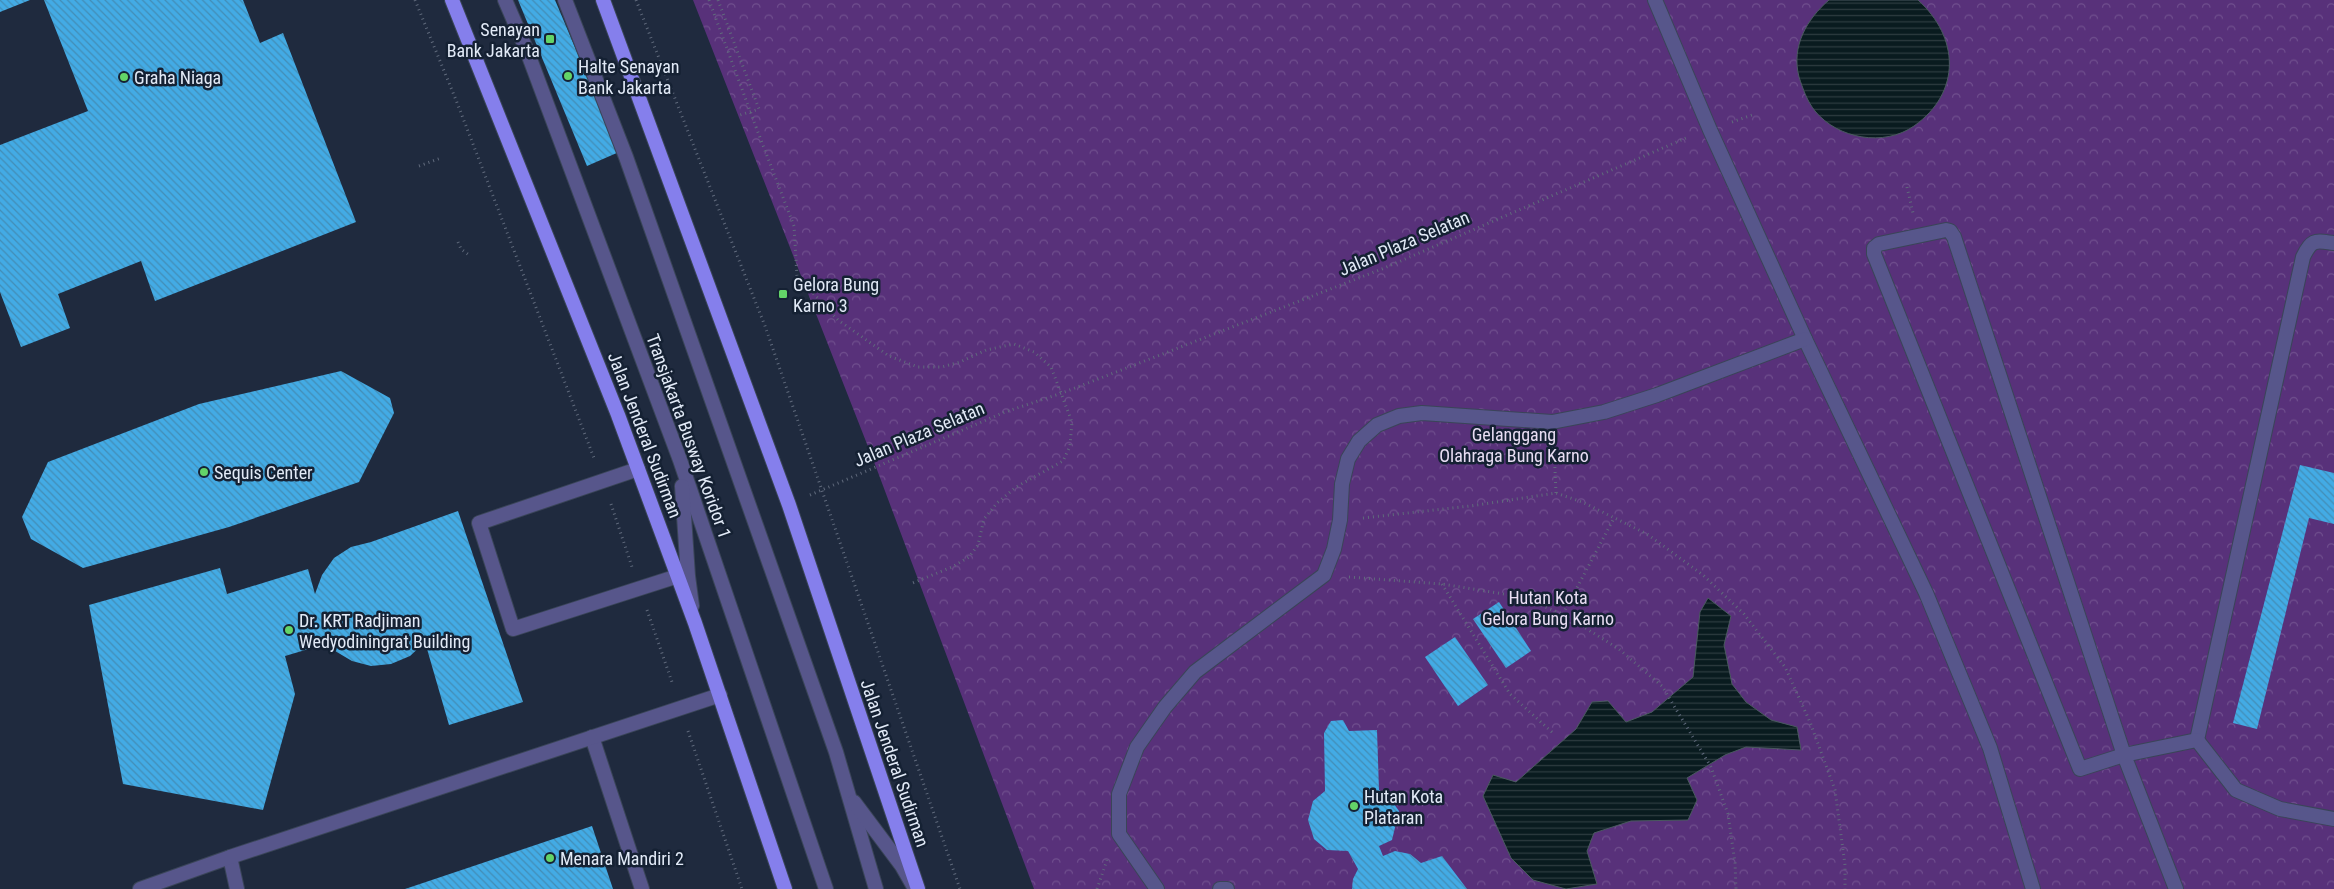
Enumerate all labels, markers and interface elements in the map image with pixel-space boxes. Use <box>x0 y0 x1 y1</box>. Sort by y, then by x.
place label: Senayan Bank Jakarta <box>447 19 540 61</box>
marker: Senayan Bank Jakarta <box>544 33 556 45</box>
place label: Halte Senayan Bank Jakarta <box>578 56 680 98</box>
place label: Graha Niaga <box>134 67 221 88</box>
marker: Halte Senayan Bank Jakarta <box>562 70 574 82</box>
marker: Graha Niaga <box>118 71 130 83</box>
street label: Jalan Plaza Selatan <box>1336 206 1472 280</box>
place label: Gelora Bung Karno 3 <box>793 274 879 316</box>
marker: Gelora Bung Karno 3 <box>777 288 789 300</box>
street label: Transjakarta Busway Koridor 1 <box>642 331 736 541</box>
street label: Jalan Jenderal Sudirman <box>604 349 686 521</box>
street label: Jalan Plaza Selatan <box>851 397 987 471</box>
park label: Gelanggang Olahraga Bung Karno <box>1439 424 1589 466</box>
place label: Sequis Center <box>214 462 313 483</box>
marker: Sequis Center <box>198 466 210 478</box>
park label: Hutan Kota Gelora Bung Karno <box>1482 587 1614 629</box>
place label: Dr. KRT Radjiman Wedyodiningrat Building <box>299 610 470 652</box>
marker: Dr. KRT Radjiman Wedyodiningrat Building <box>283 624 295 636</box>
street label: Jalan Jenderal Sudirman <box>856 677 934 849</box>
place label: Hutan Kota Plataran <box>1364 786 1443 828</box>
marker: Hutan Kota Plataran <box>1348 800 1360 812</box>
place label: Menara Mandiri 2 <box>560 848 684 869</box>
marker: Menara Mandiri 2 <box>544 852 556 864</box>

